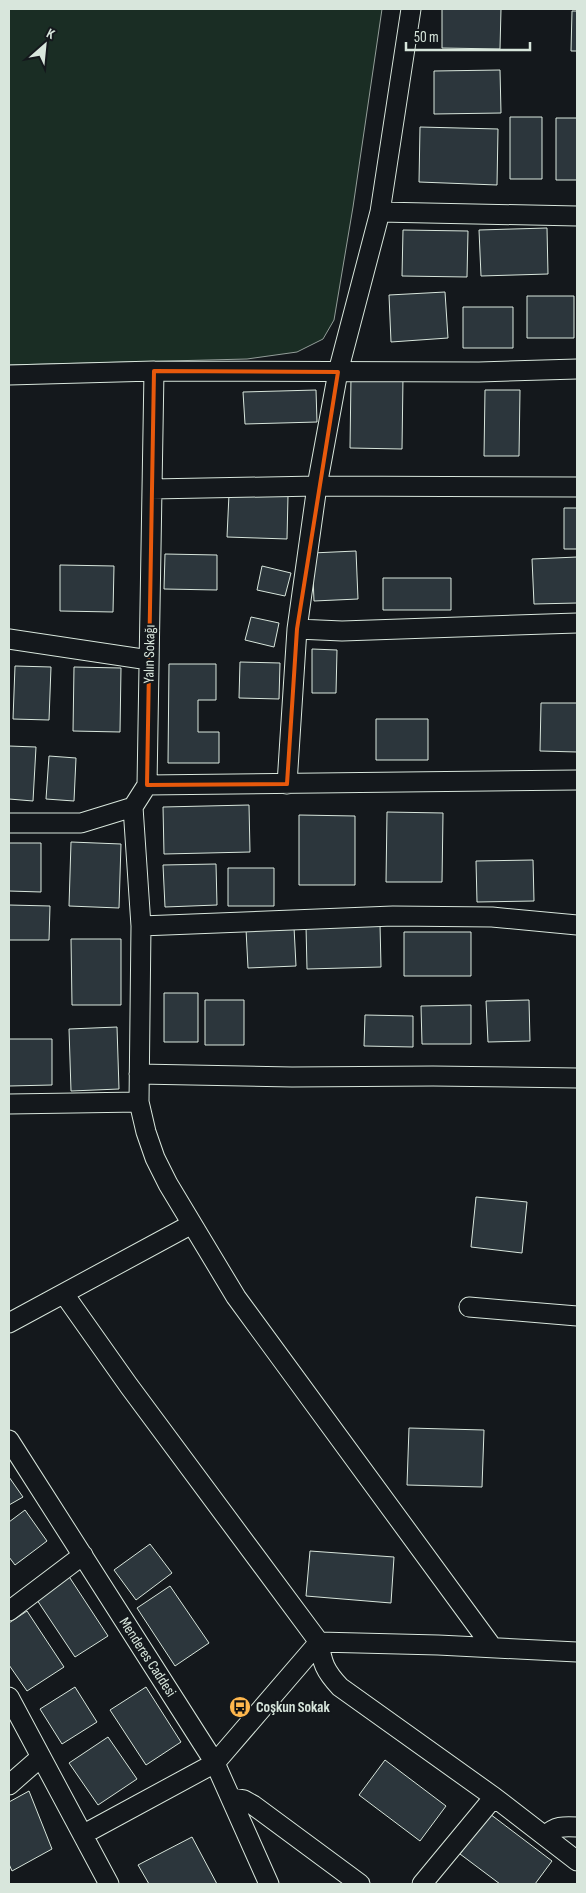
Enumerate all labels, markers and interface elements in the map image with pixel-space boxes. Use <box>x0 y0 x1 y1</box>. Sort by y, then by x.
north arrow <box>20 20 70 70</box>
scale bar <box>406 20 530 52</box>
text: K <box>44 25 58 43</box>
text: 50 m <box>414 28 439 47</box>
street label: Yalın Sokağı <box>139 624 160 684</box>
street label: Menderes Caddesi <box>115 1614 180 1701</box>
bus stop icon: Coşkun Sokak <box>228 1695 252 1719</box>
place label: Coşkun Sokak <box>256 1698 330 1717</box>

